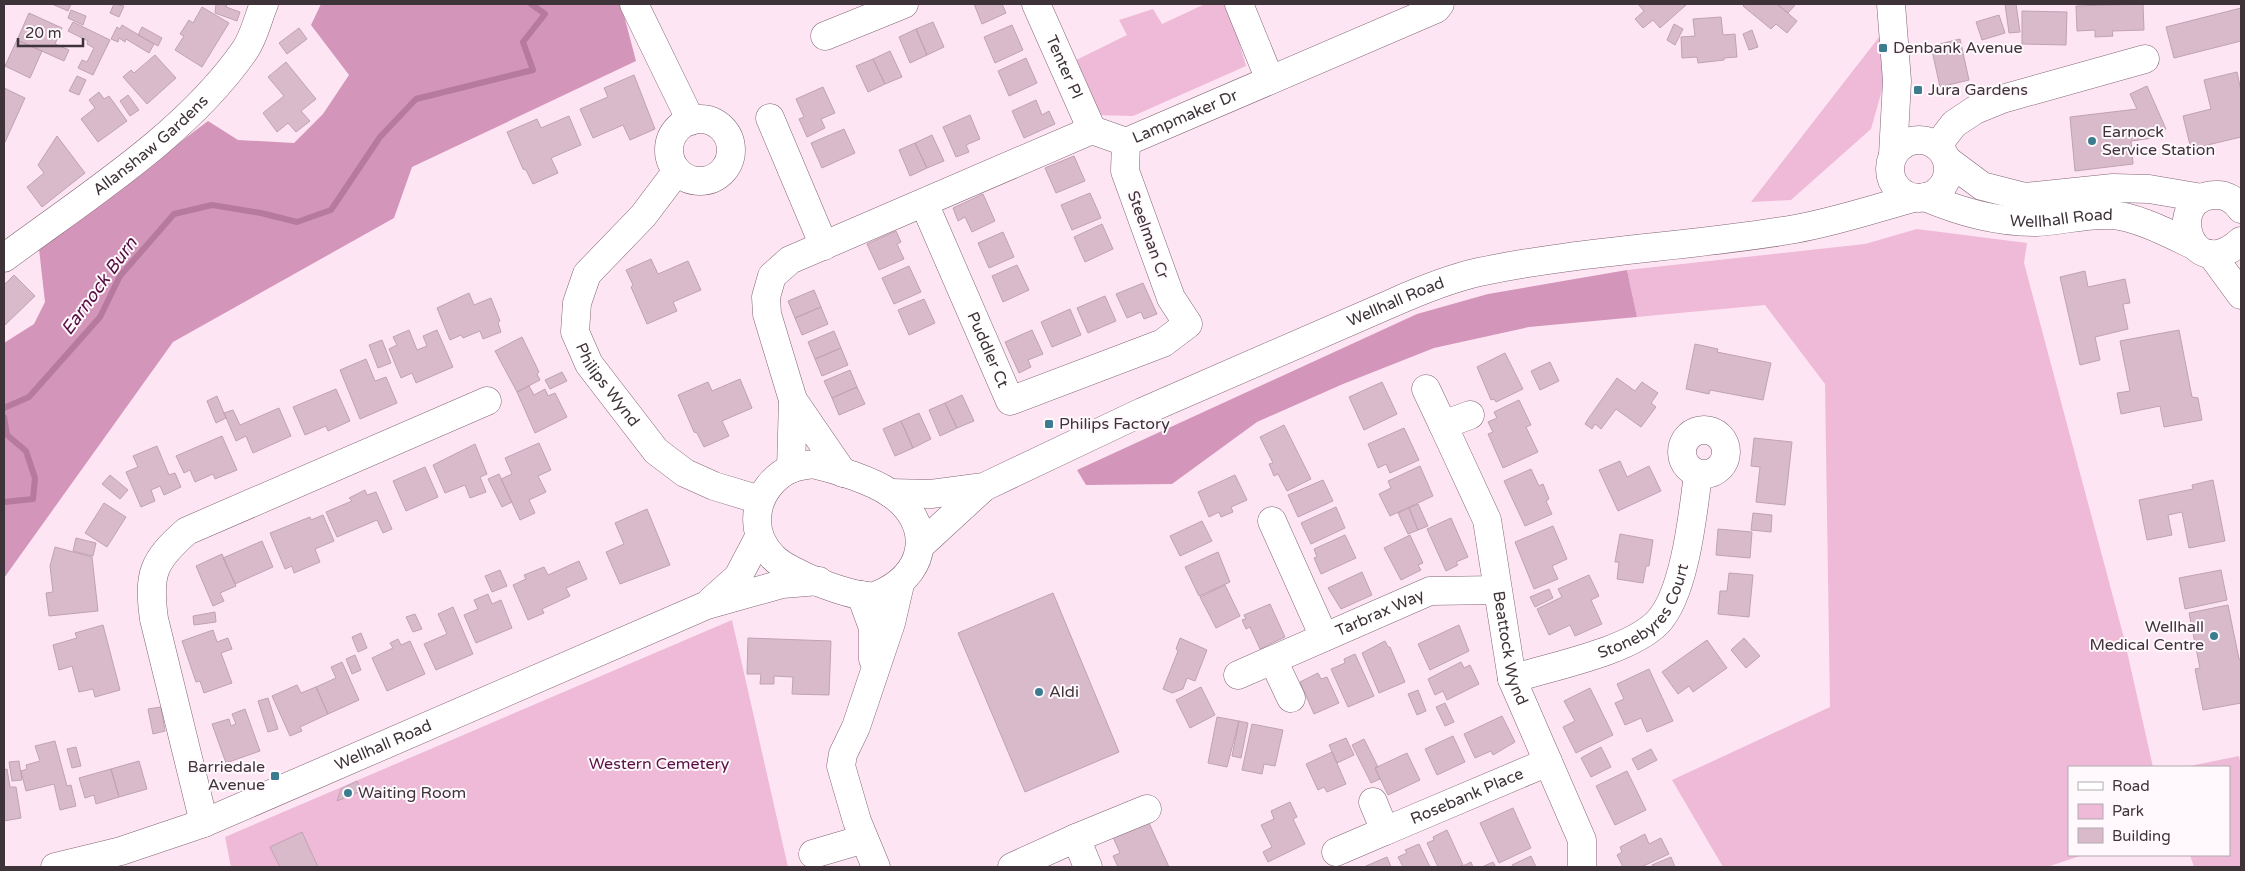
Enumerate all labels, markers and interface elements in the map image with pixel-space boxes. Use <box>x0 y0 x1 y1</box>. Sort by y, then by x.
scale bar <box>18 15 82 47</box>
text: 20 m <box>25 24 62 42</box>
street label: Tenter Pl <box>1041 32 1087 102</box>
place label: Denbank Avenue <box>1893 38 2023 58</box>
marker: Denbank Avenue <box>1877 42 1889 54</box>
place label: Jura Gardens <box>1928 80 2028 100</box>
marker: Jura Gardens <box>1912 84 1924 96</box>
street label: Lampmaker Dr <box>1129 85 1242 148</box>
street label: Allanshaw Gardens <box>89 91 213 200</box>
place label: Earnock Service Station <box>2102 122 2215 160</box>
marker: Earnock Service Station <box>2086 135 2098 147</box>
street label: Steelman Cr <box>1123 188 1173 283</box>
street label: Wellhall Road <box>2009 205 2113 232</box>
water label: Earnock Burn <box>56 232 142 339</box>
street label: Wellhall Road <box>1344 273 1447 331</box>
street label: Puddler Ct <box>962 309 1013 391</box>
street label: Philips Wynd <box>571 340 644 431</box>
place label: Philips Factory <box>1059 414 1170 434</box>
marker: Philips Factory <box>1043 418 1055 430</box>
street label: Stonebyres Court <box>1595 562 1693 663</box>
street label: Tarbrax Way <box>1333 585 1428 641</box>
street label: Beattock Wynd <box>1488 590 1532 708</box>
place label: Wellhall Medical Centre <box>2089 617 2204 655</box>
marker: Wellhall Medical Centre <box>2208 630 2220 642</box>
place label: Aldi <box>1049 682 1079 702</box>
marker: Aldi <box>1033 686 1045 698</box>
street label: Wellhall Road <box>332 715 435 775</box>
park label: Western Cemetery <box>589 754 730 774</box>
place label: Barriedale Avenue <box>187 757 265 795</box>
street label: Rosebank Place <box>1407 764 1526 829</box>
legend <box>2068 766 2230 856</box>
marker: Barriedale Avenue <box>269 770 281 782</box>
text: Road <box>2112 777 2150 795</box>
place label: Waiting Room <box>358 783 466 803</box>
marker: Waiting Room <box>342 787 354 799</box>
text: Park <box>2112 802 2144 820</box>
text: Building <box>2112 827 2171 845</box>

